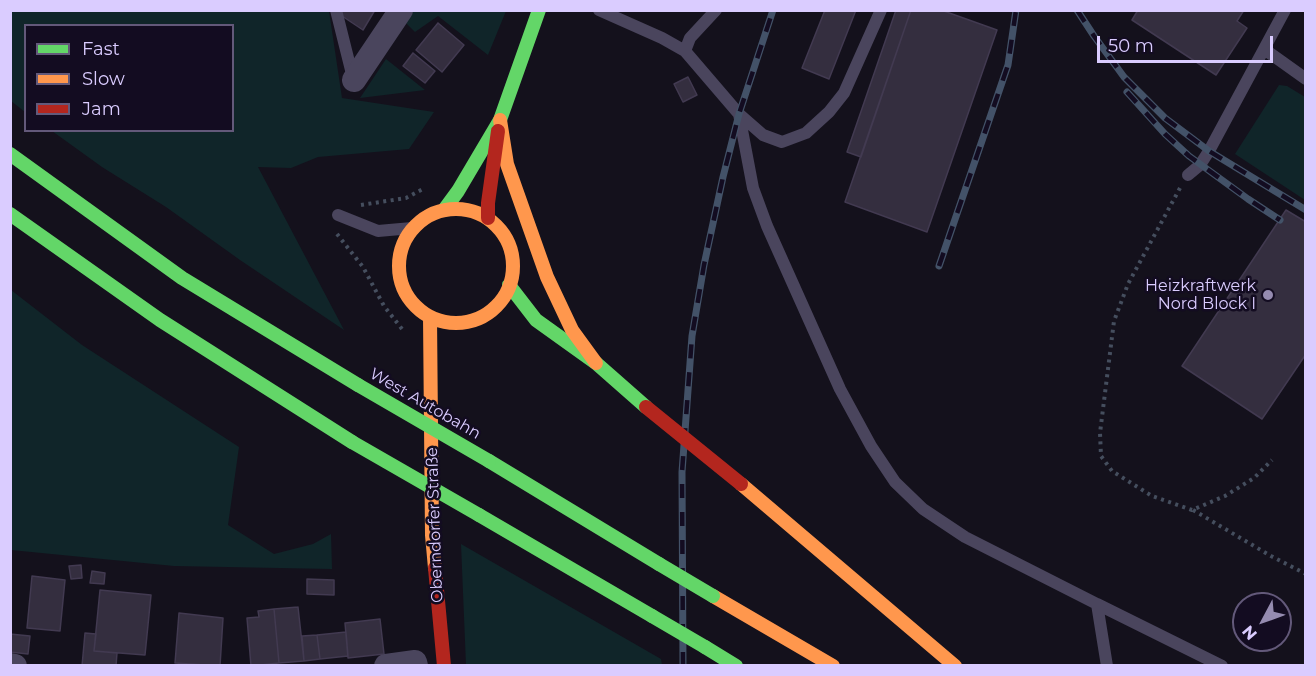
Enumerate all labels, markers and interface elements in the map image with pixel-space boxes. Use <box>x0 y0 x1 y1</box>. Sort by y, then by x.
legend <box>24 24 234 132</box>
scale bar <box>1100 24 1276 62</box>
text: 50 m <box>1108 35 1154 57</box>
text: Fast <box>82 38 120 60</box>
text: Slow <box>82 68 125 90</box>
text: Jam <box>82 98 121 120</box>
place label: Heizkraftwerk Nord Block I <box>1145 276 1256 314</box>
marker: Heizkraftwerk Nord Block I <box>1261 288 1275 302</box>
street label: West Autobahn <box>366 364 484 444</box>
street label: Oberndorfer Straße <box>423 447 447 603</box>
north arrow <box>1232 592 1292 652</box>
text: N <box>1238 622 1261 644</box>

